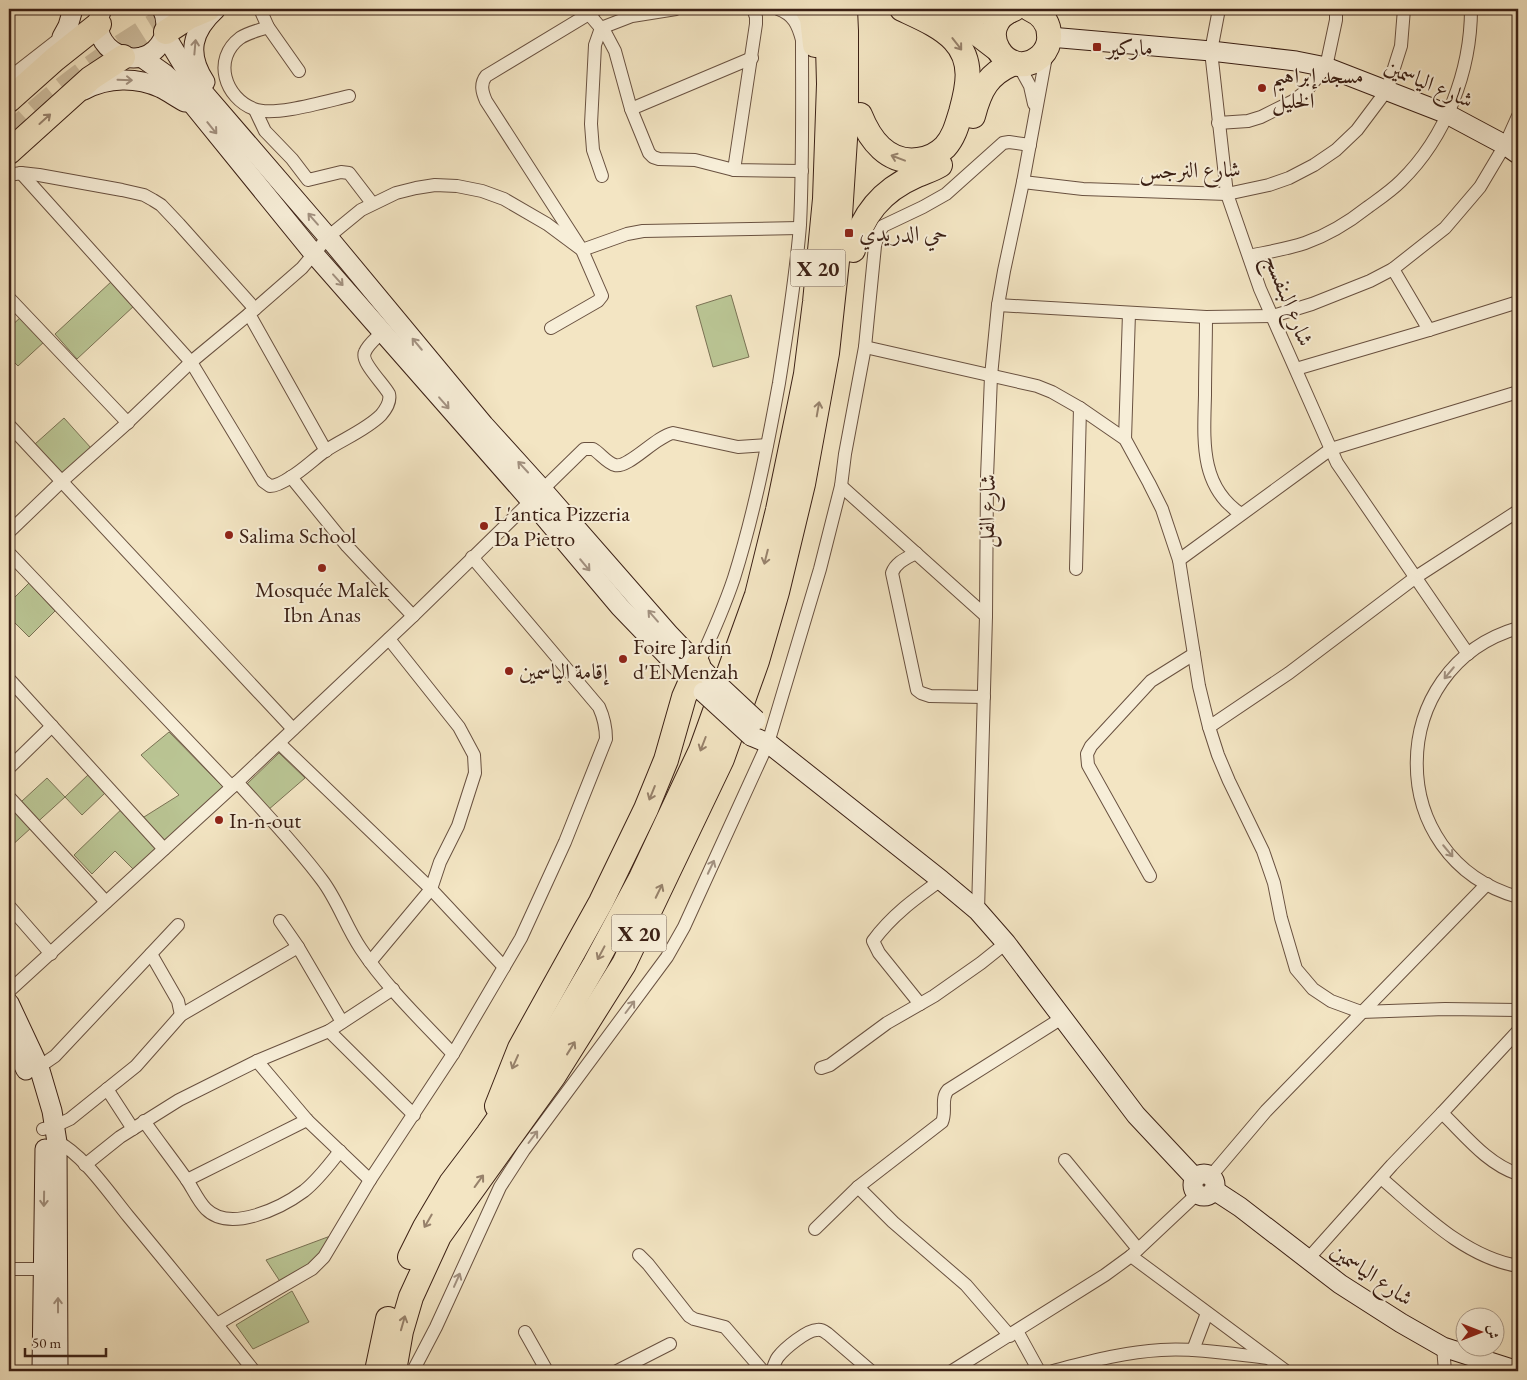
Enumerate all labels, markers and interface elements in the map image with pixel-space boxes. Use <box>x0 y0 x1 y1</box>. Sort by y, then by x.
place label: ماركير <box>1105 33 1153 62</box>
one-way arrow <box>951 37 962 50</box>
one-way arrow <box>190 39 199 55</box>
marker: ماركير <box>1091 41 1103 53</box>
street label: شارع الياسمين <box>1379 51 1478 118</box>
place label: مسجد إبراهيم الخليل <box>1272 61 1364 116</box>
one-way arrow <box>117 76 133 85</box>
marker: مسجد إبراهيم الخليل <box>1256 82 1268 94</box>
one-way arrow <box>38 113 51 125</box>
one-way arrow <box>206 121 217 134</box>
one-way arrow <box>891 152 906 162</box>
street label: شارع النرجس <box>1139 155 1241 189</box>
one-way arrow <box>307 213 319 226</box>
place label: حي الدريدي <box>859 219 948 252</box>
marker: حي الدريدي <box>843 227 855 239</box>
road number: X 20 <box>790 250 846 286</box>
street label: شارع البنفسج <box>1253 250 1321 352</box>
one-way arrow <box>332 274 343 287</box>
one-way arrow <box>411 338 422 351</box>
one-way arrow <box>438 396 449 409</box>
one-way arrow <box>813 402 823 418</box>
one-way arrow <box>517 461 528 474</box>
street label: شارع الفل <box>972 474 1006 548</box>
place label: L'antica Pizzeria Da Pietro <box>494 499 630 553</box>
marker: L'antica Pizzeria Da Pietro <box>478 520 490 532</box>
place label: Salima School <box>239 521 356 550</box>
marker: Salima School <box>223 529 235 541</box>
one-way arrow <box>761 549 770 565</box>
one-way arrow <box>579 559 590 572</box>
marker: Mosquée Malek Ibn Anas <box>316 562 328 574</box>
place label: Mosquée Malek Ibn Anas <box>255 575 390 629</box>
one-way arrow <box>647 609 659 622</box>
place label: Foire Jardin d'El Menzah <box>633 632 739 686</box>
marker: Foire Jardin d'El Menzah <box>617 653 629 665</box>
place label: إقامة الياسمين <box>519 657 609 686</box>
marker: إقامة الياسمين <box>503 665 515 677</box>
one-way arrow <box>1443 666 1455 679</box>
one-way arrow <box>697 736 707 751</box>
one-way arrow <box>647 785 657 800</box>
place label: In-n-out <box>229 806 301 835</box>
marker: In-n-out <box>213 814 225 826</box>
one-way arrow <box>1442 844 1453 857</box>
one-way arrow <box>707 860 717 875</box>
one-way arrow <box>654 884 664 899</box>
road number: X 20 <box>612 914 666 951</box>
one-way arrow <box>596 945 605 960</box>
one-way arrow <box>625 1000 635 1014</box>
one-way arrow <box>566 1041 577 1055</box>
one-way arrow <box>509 1054 519 1069</box>
one-way arrow <box>528 1130 538 1144</box>
one-way arrow <box>474 1174 484 1188</box>
one-way arrow <box>39 1191 49 1207</box>
one-way arrow <box>423 1214 433 1229</box>
street label: شارع الياسمين <box>1323 1236 1419 1316</box>
one-way arrow <box>453 1273 463 1288</box>
one-way arrow <box>53 1297 63 1314</box>
north arrow <box>1454 1308 1504 1358</box>
one-way arrow <box>398 1316 408 1332</box>
scale bar <box>25 1325 106 1357</box>
text: ش <box>1484 1325 1502 1339</box>
text: 50 m <box>32 1333 61 1352</box>

